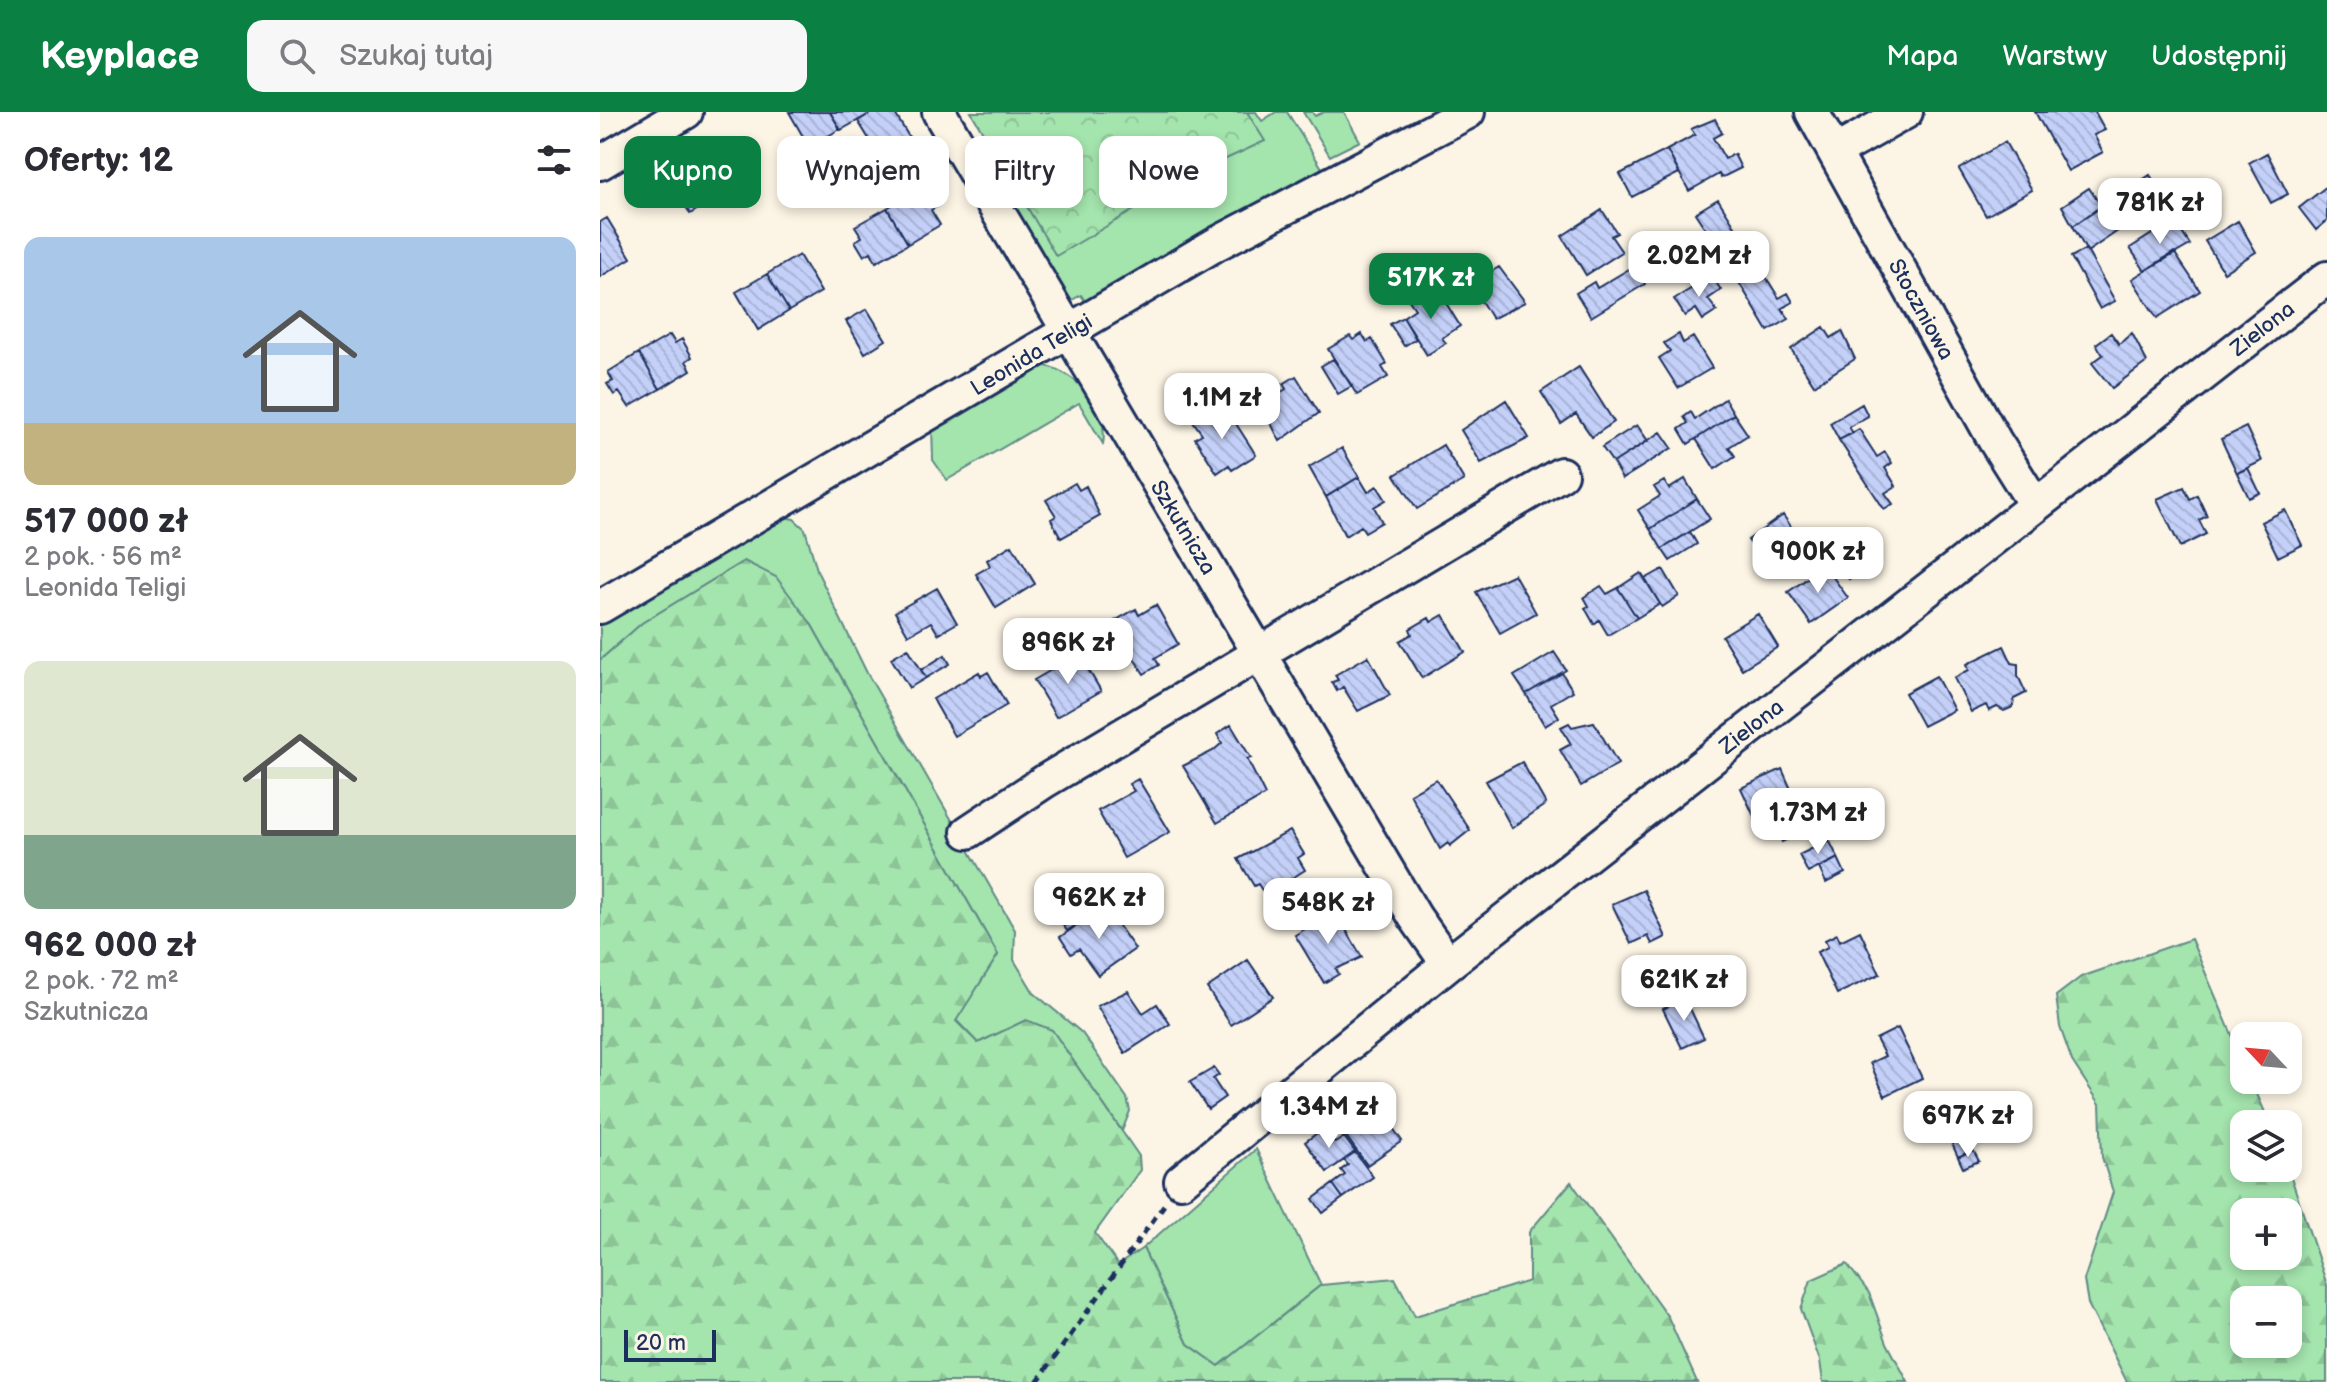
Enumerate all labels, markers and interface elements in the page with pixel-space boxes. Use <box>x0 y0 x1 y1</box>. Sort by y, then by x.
search box <box>247 20 807 92</box>
text: Keyplace <box>40 34 199 79</box>
icon: search <box>275 34 319 78</box>
text: Szukaj tutaj <box>339 38 493 74</box>
text: Mapa <box>1886 40 1958 73</box>
text: Warstwy <box>2002 40 2107 73</box>
text: Udostępnij <box>2151 40 2287 73</box>
chip: Kupno <box>624 136 761 208</box>
chip: Wynajem <box>777 136 949 208</box>
chip: Filtry <box>965 136 1083 208</box>
chip: Nowe <box>1099 136 1227 208</box>
icon: filters <box>532 138 576 182</box>
text: Oferty: 12 <box>24 140 173 181</box>
pin: 781K zł <box>2086 178 2234 246</box>
text: 781K zł <box>2116 188 2204 219</box>
pin: 2.02M zł <box>1616 231 1782 299</box>
text: 2.02M zł <box>1646 241 1752 272</box>
pin: 517K zł <box>1357 253 1505 321</box>
street label: Stoczniowa <box>1882 255 1959 365</box>
text: 517K zł <box>1387 263 1475 294</box>
icon: home <box>228 289 372 433</box>
street label: Zielona <box>2225 296 2300 363</box>
street label: Leonida Teligi <box>966 308 1098 402</box>
pin: 1.1M zł <box>1148 373 1296 441</box>
text: 1.1M zł <box>1182 383 1262 414</box>
street label: Szkutnicza <box>1144 476 1221 580</box>
text: 517 000 zł <box>24 501 188 542</box>
pin: 900K zł <box>1744 527 1892 595</box>
text: 900K zł <box>1770 537 1866 568</box>
text: 2 pok. · 56 m² <box>24 542 182 573</box>
text: Leonida Teligi <box>24 573 186 604</box>
pin: 896K zł <box>994 618 1142 686</box>
text: 896K zł <box>1021 628 1115 659</box>
street label: Zielona <box>1714 694 1789 761</box>
icon: home <box>228 713 372 857</box>
pin: 1.73M zł <box>1735 788 1901 856</box>
text: 1.73M zł <box>1769 798 1867 829</box>
pin: 962K zł <box>1025 873 1173 941</box>
pin: 548K zł <box>1254 878 1402 946</box>
text: 962K zł <box>1052 883 1146 914</box>
text: 548K zł <box>1281 888 1375 919</box>
text: 962 000 zł <box>24 925 197 966</box>
pin: 621K zł <box>1610 955 1758 1023</box>
text: 621K zł <box>1639 965 1729 996</box>
text: 2 pok. · 72 m² <box>24 966 179 997</box>
text: Szkutnicza <box>24 997 149 1028</box>
north arrow <box>2230 1022 2302 1094</box>
map controls <box>2230 1022 2302 1358</box>
pin: 1.34M zł <box>1246 1082 1412 1150</box>
pin: 697K zł <box>1894 1091 2042 1159</box>
text: 1.34M zł <box>1279 1092 1379 1123</box>
text: 697K zł <box>1922 1101 2014 1132</box>
button: layers <box>2230 1110 2302 1182</box>
button: + <box>2230 1198 2302 1270</box>
button: − <box>2230 1286 2302 1358</box>
scale bar <box>624 1326 716 1362</box>
text: 20 m <box>636 1330 686 1357</box>

